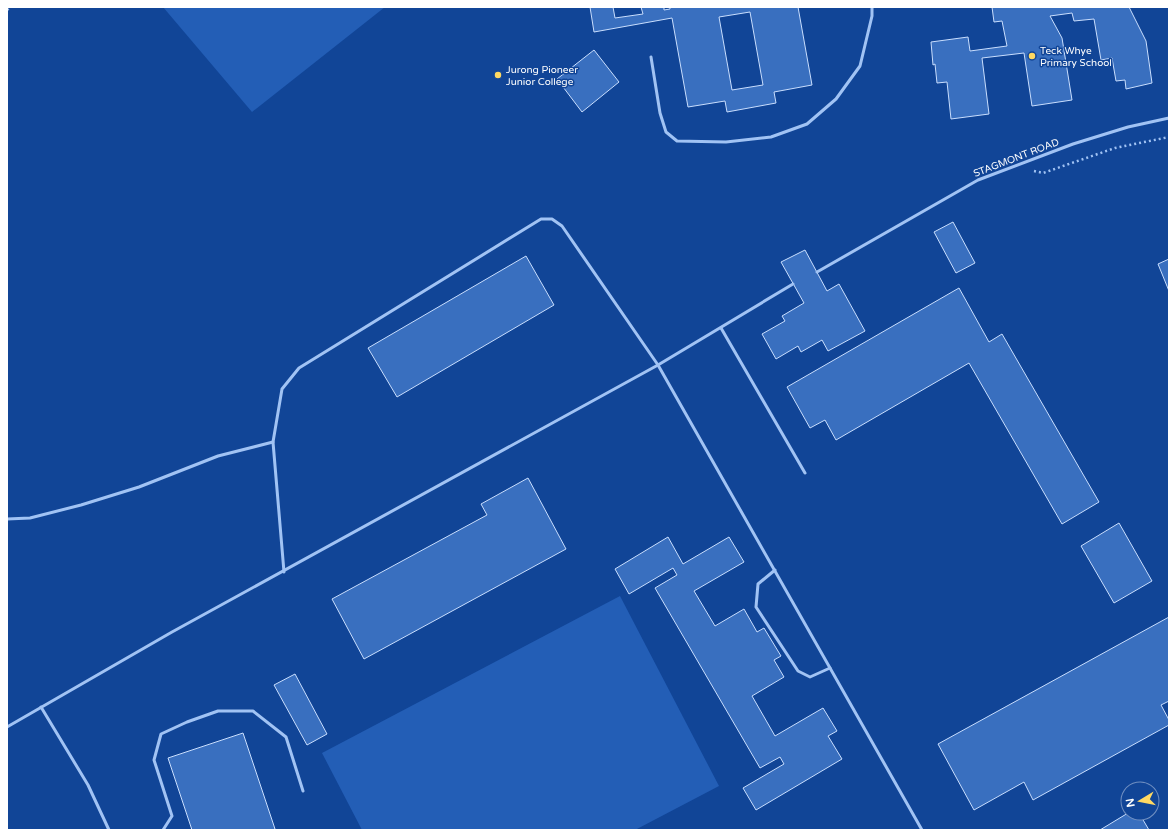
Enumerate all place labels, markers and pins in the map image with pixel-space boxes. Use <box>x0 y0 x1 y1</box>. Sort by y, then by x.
place label: Teck Whye Primary School <box>1040 45 1112 69</box>
marker: Teck Whye Primary School <box>1027 51 1037 61</box>
place label: Jurong Pioneer Junior College <box>506 64 578 88</box>
marker: Jurong Pioneer Junior College <box>493 70 503 80</box>

